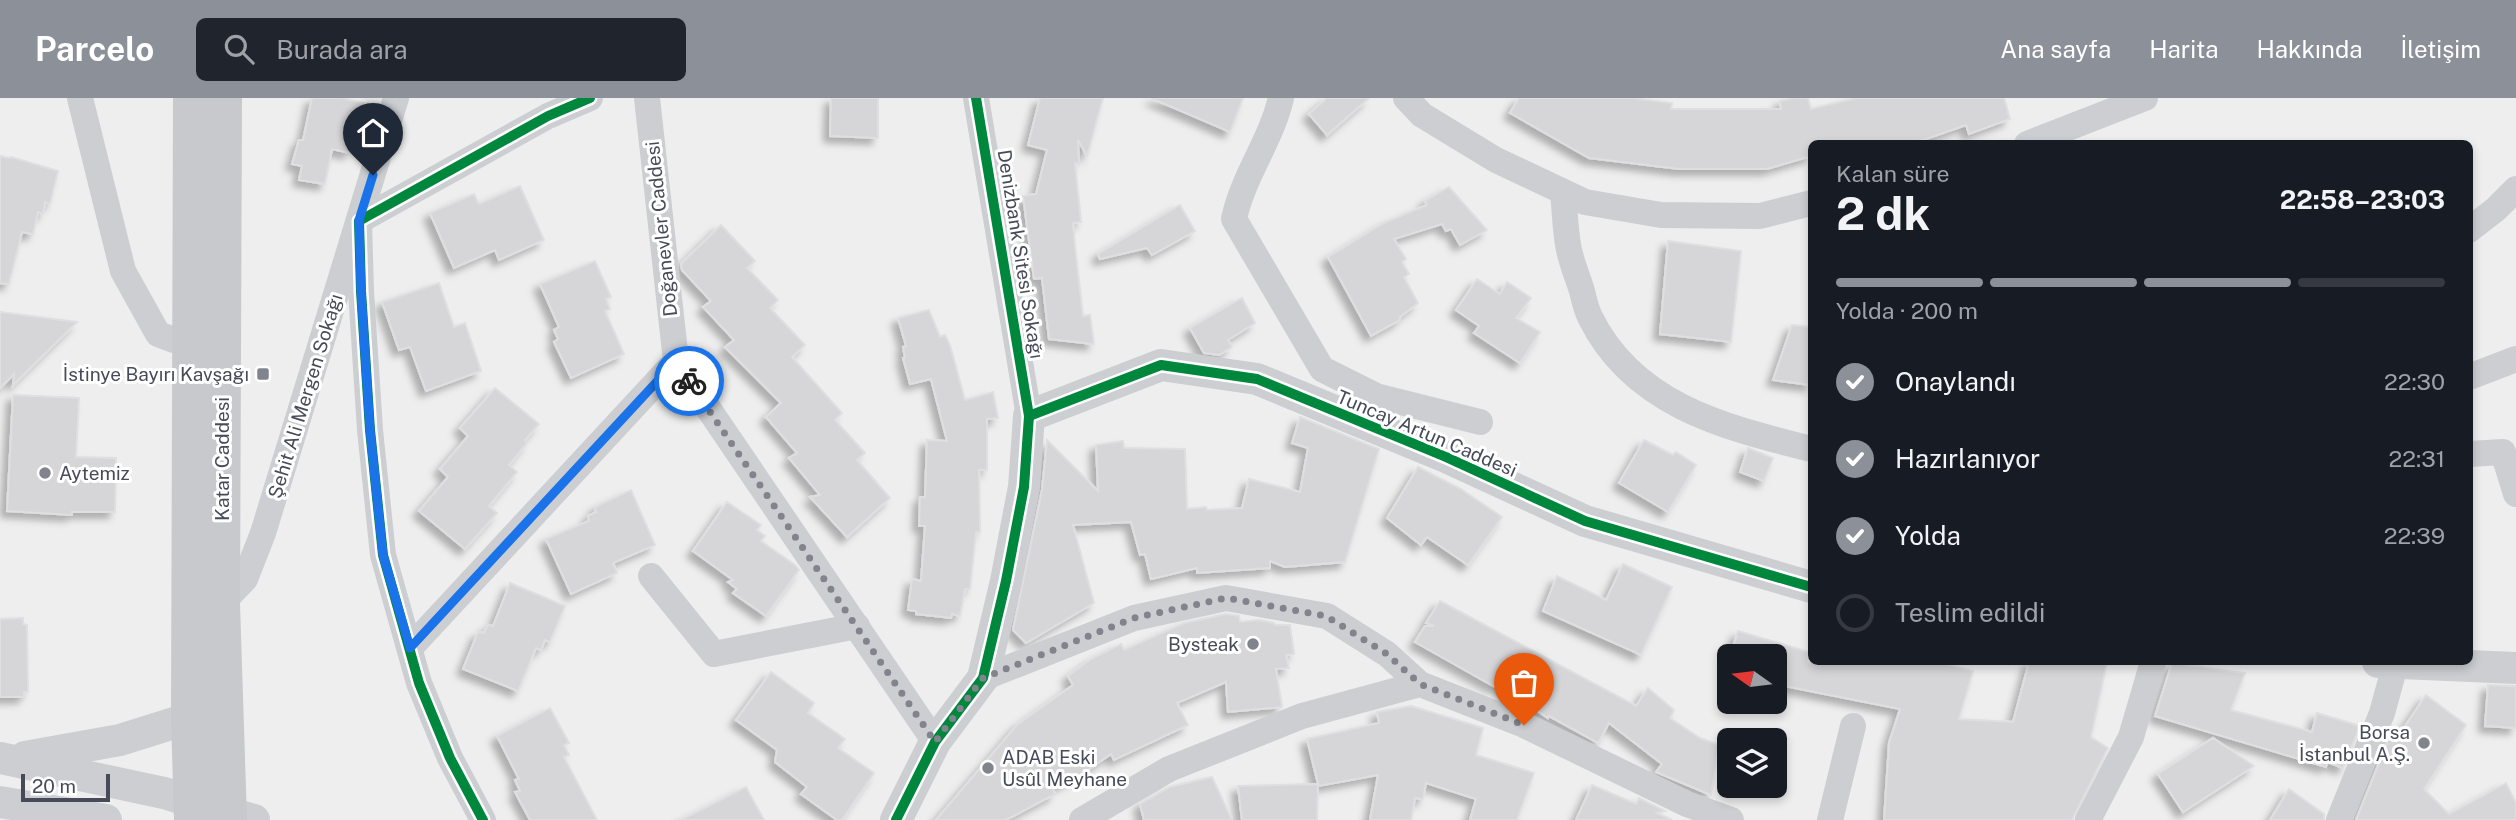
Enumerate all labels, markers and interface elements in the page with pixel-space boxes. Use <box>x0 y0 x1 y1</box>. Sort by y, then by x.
search box <box>196 18 686 81</box>
text: Parcelo <box>35 30 154 68</box>
icon: search <box>220 30 258 68</box>
text: Burada ara <box>276 34 408 65</box>
text: Ana sayfa <box>2000 35 2111 63</box>
text: Harita <box>2149 35 2219 63</box>
text: Hakkında <box>2257 35 2362 63</box>
text: İletişim <box>2400 35 2481 63</box>
pin <box>343 103 403 175</box>
icon: home <box>354 114 392 152</box>
street label: Doğanevler Caddesi <box>641 140 681 318</box>
street label: Denizbank Sitesi Sokağı <box>994 148 1048 360</box>
text: Kalan süre <box>1836 160 1950 187</box>
text: 22:58–23:03 <box>2280 184 2445 215</box>
text: 2 dk <box>1836 186 1930 240</box>
street label: Şehit Ali Mergen Sokağı <box>263 291 347 501</box>
text: Yolda · 200 m <box>1836 297 1978 324</box>
courier <box>654 346 724 416</box>
icon: bike <box>670 362 708 400</box>
place label: İstinye Bayırı Kavşağı <box>63 363 249 385</box>
icon: check <box>1836 363 1874 401</box>
marker: İstinye Bayırı Kavşağı <box>255 366 271 382</box>
text: Onaylandı <box>1895 366 2016 397</box>
text: 22:30 <box>2384 368 2445 395</box>
street label: Tuncay Artun Caddesi <box>1334 385 1520 481</box>
street label: Katar Caddesi <box>211 397 233 521</box>
icon: check <box>1836 440 1874 478</box>
text: Hazırlanıyor <box>1895 443 2040 474</box>
text: 22:31 <box>2389 445 2445 472</box>
place label: Aytemiz <box>59 462 130 484</box>
marker: Aytemiz <box>37 465 53 481</box>
icon: check <box>1836 517 1874 555</box>
text: Yolda <box>1895 520 1961 551</box>
text: 22:39 <box>2384 522 2445 549</box>
text: Teslim edildi <box>1895 597 2045 628</box>
place label: Bysteak <box>1168 633 1239 655</box>
marker: Bysteak <box>1245 636 1261 652</box>
north arrow <box>1717 644 1787 714</box>
map controls <box>1717 644 1787 798</box>
pin <box>1494 653 1554 725</box>
icon: bag <box>1505 664 1543 702</box>
place label: Borsa İstanbul A.Ş. <box>2299 721 2410 765</box>
button: layers <box>1717 728 1787 798</box>
marker: Borsa İstanbul A.Ş. <box>2416 735 2432 751</box>
place label: ADAB Eski Usûl Meyhane <box>1002 746 1127 790</box>
marker: ADAB Eski Usûl Meyhane <box>980 760 996 776</box>
scale bar <box>21 771 110 803</box>
text: 20 m <box>32 775 76 797</box>

